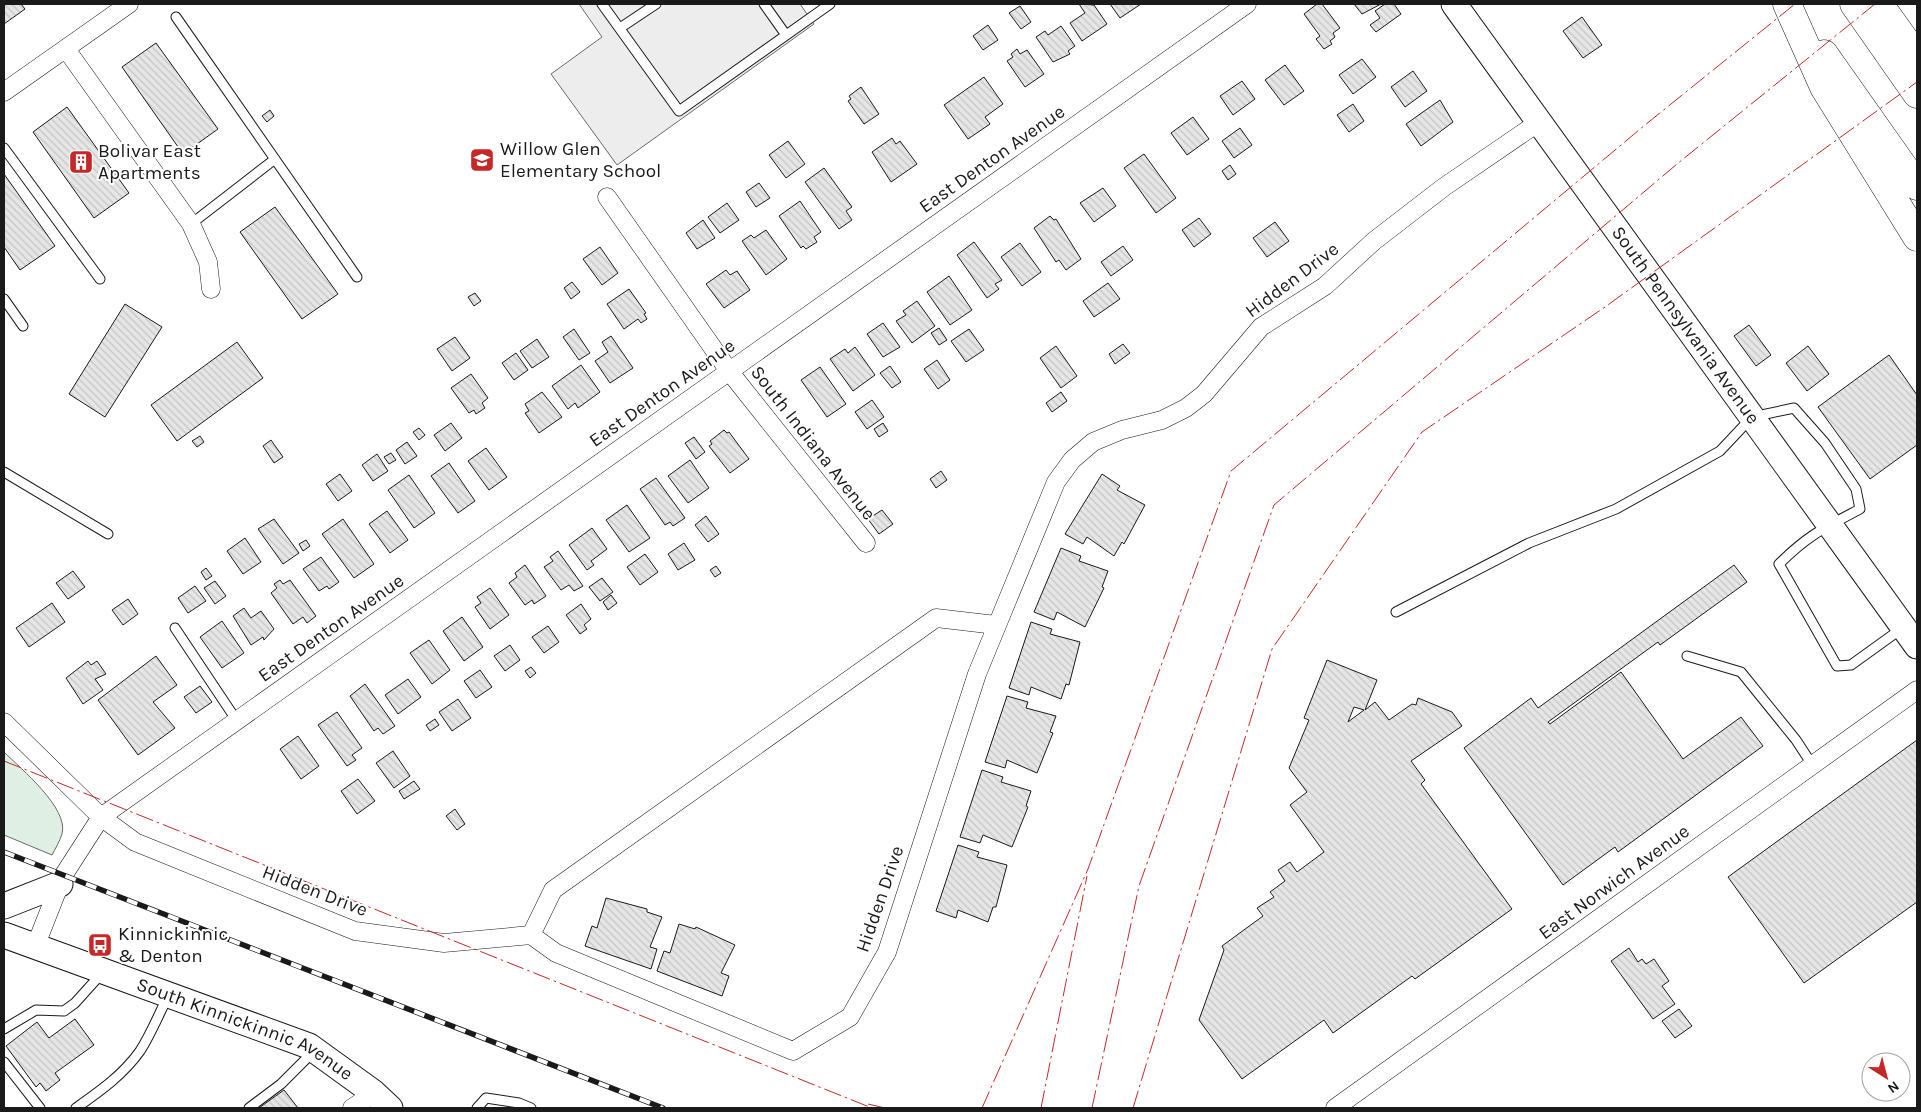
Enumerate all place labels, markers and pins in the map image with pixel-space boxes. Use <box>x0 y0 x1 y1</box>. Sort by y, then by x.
place label: Willow Glen Elementary School <box>500 138 661 182</box>
place label: Bolivar East Apartments <box>98 140 201 184</box>
school or university icon: Willow Glen Elementary School <box>469 147 495 173</box>
building icon: Bolivar East Apartments <box>68 149 94 175</box>
place label: Kinnickinnic & Denton <box>118 923 228 967</box>
bus stop icon: Kinnickinnic & Denton <box>87 932 113 958</box>

